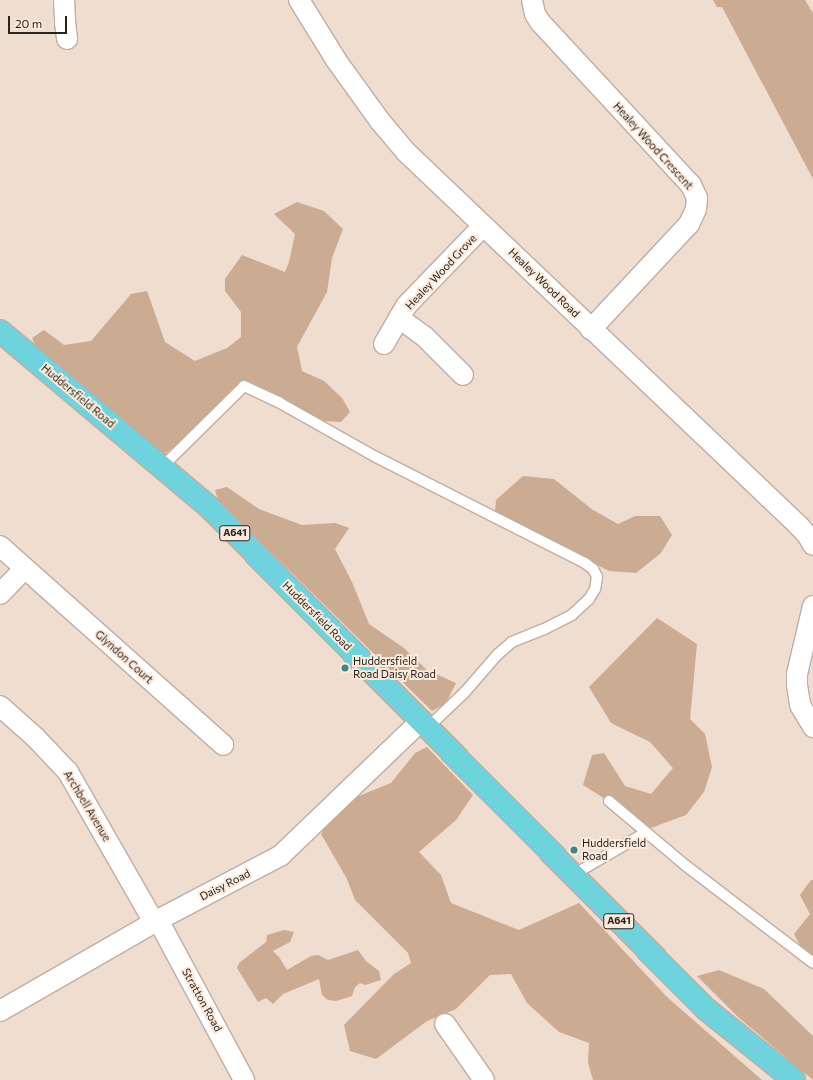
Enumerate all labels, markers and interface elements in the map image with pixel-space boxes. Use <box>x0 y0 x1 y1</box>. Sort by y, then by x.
scale bar <box>10 8 69 34</box>
text: 20 m <box>15 16 42 30</box>
street label: Healey Wood Crescent <box>610 100 696 192</box>
street label: Healey Wood Grove <box>403 232 479 312</box>
street label: Healey Wood Road <box>506 246 582 320</box>
street label: Huddersfield Road <box>39 361 117 431</box>
road number: A641 <box>219 525 251 541</box>
street label: Huddersfield Road <box>280 579 354 653</box>
street label: Glyndon Court <box>92 628 156 686</box>
place label: Huddersfield Road Daisy Road <box>353 655 436 681</box>
marker: Huddersfield Road Daisy Road <box>340 663 350 673</box>
street label: Archbell Avenue <box>61 768 113 844</box>
place label: Huddersfield Road <box>582 837 646 863</box>
marker: Huddersfield Road <box>569 845 579 855</box>
street label: Daisy Road <box>197 867 253 903</box>
road number: A641 <box>603 913 635 929</box>
street label: Stratton Road <box>179 966 225 1034</box>

